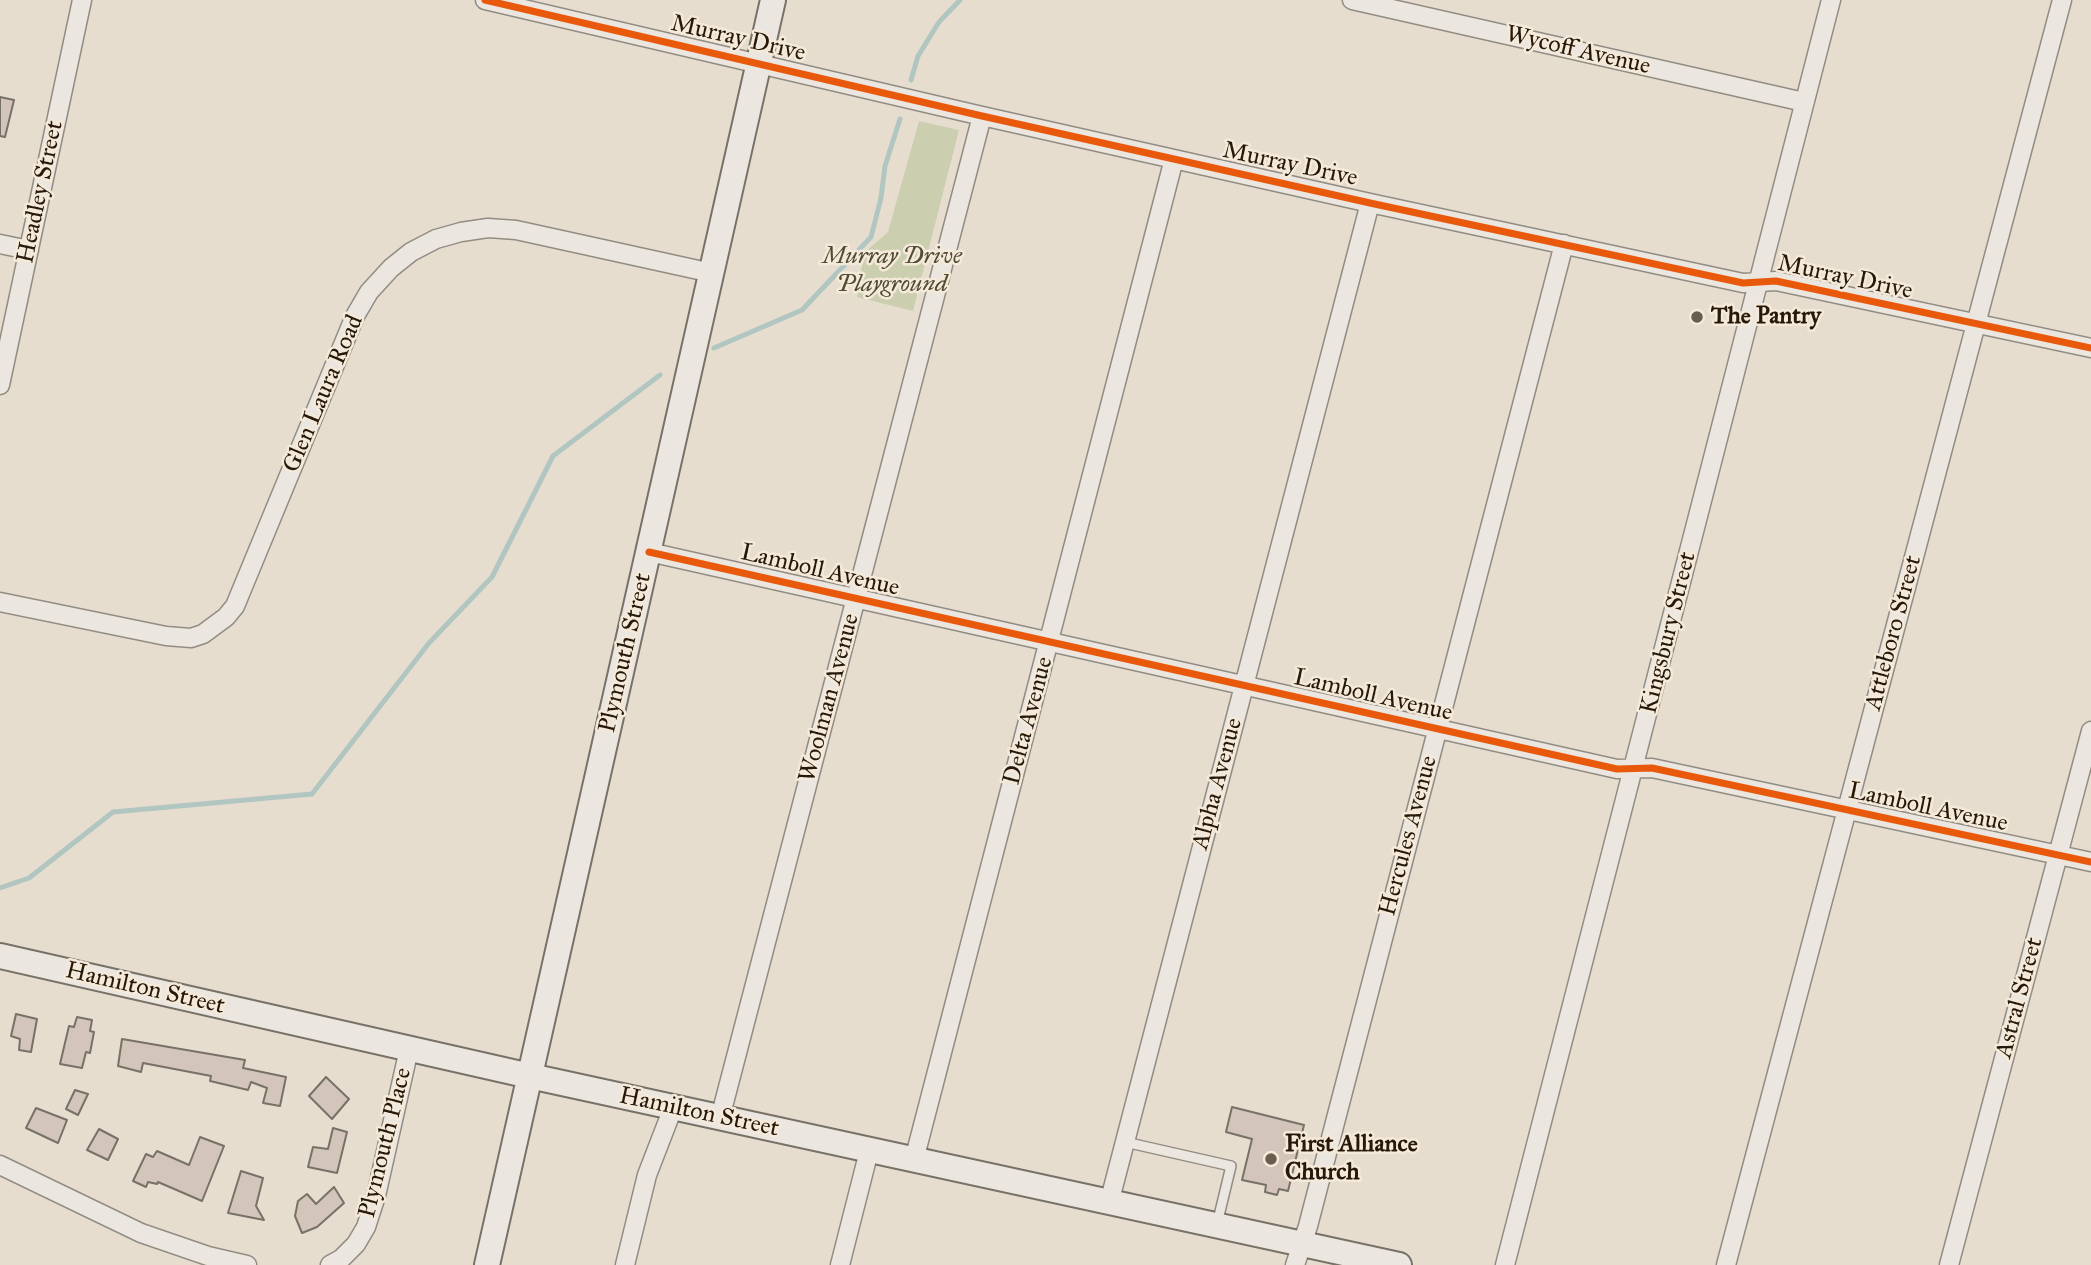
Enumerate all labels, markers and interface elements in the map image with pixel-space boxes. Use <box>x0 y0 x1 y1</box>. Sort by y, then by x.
street label: Murray Drive <box>668 10 808 68</box>
street label: Wycoff Avenue <box>1503 20 1653 82</box>
street label: Headley Street <box>12 118 70 266</box>
street label: Murray Drive <box>1220 137 1360 193</box>
park label: Murray Drive Playground <box>822 243 962 299</box>
street label: Murray Drive <box>1775 250 1915 306</box>
place label: The Pantry <box>1711 303 1821 331</box>
marker: The Pantry <box>1689 309 1705 325</box>
street label: Glen Laura Road <box>278 311 370 477</box>
street label: Lamboll Avenue <box>738 539 902 603</box>
street label: Kingsbury Street <box>1635 549 1703 717</box>
street label: Attleboro Street <box>1859 552 1929 714</box>
street label: Plymouth Street <box>594 570 658 736</box>
street label: Woolman Avenue <box>794 611 866 785</box>
street label: Delta Avenue <box>998 654 1060 788</box>
street label: Lamboll Avenue <box>1291 664 1455 728</box>
street label: Alpha Avenue <box>1187 715 1249 853</box>
street label: Hercules Avenue <box>1374 753 1444 919</box>
street label: Lamboll Avenue <box>1846 777 2010 839</box>
street label: Astral Street <box>1990 934 2050 1062</box>
street label: Hamilton Street <box>63 957 227 1021</box>
street label: Plymouth Place <box>353 1065 419 1221</box>
street label: Hamilton Street <box>616 1082 782 1144</box>
place label: First Alliance Church <box>1285 1131 1418 1187</box>
marker: First Alliance Church <box>1263 1151 1279 1167</box>

